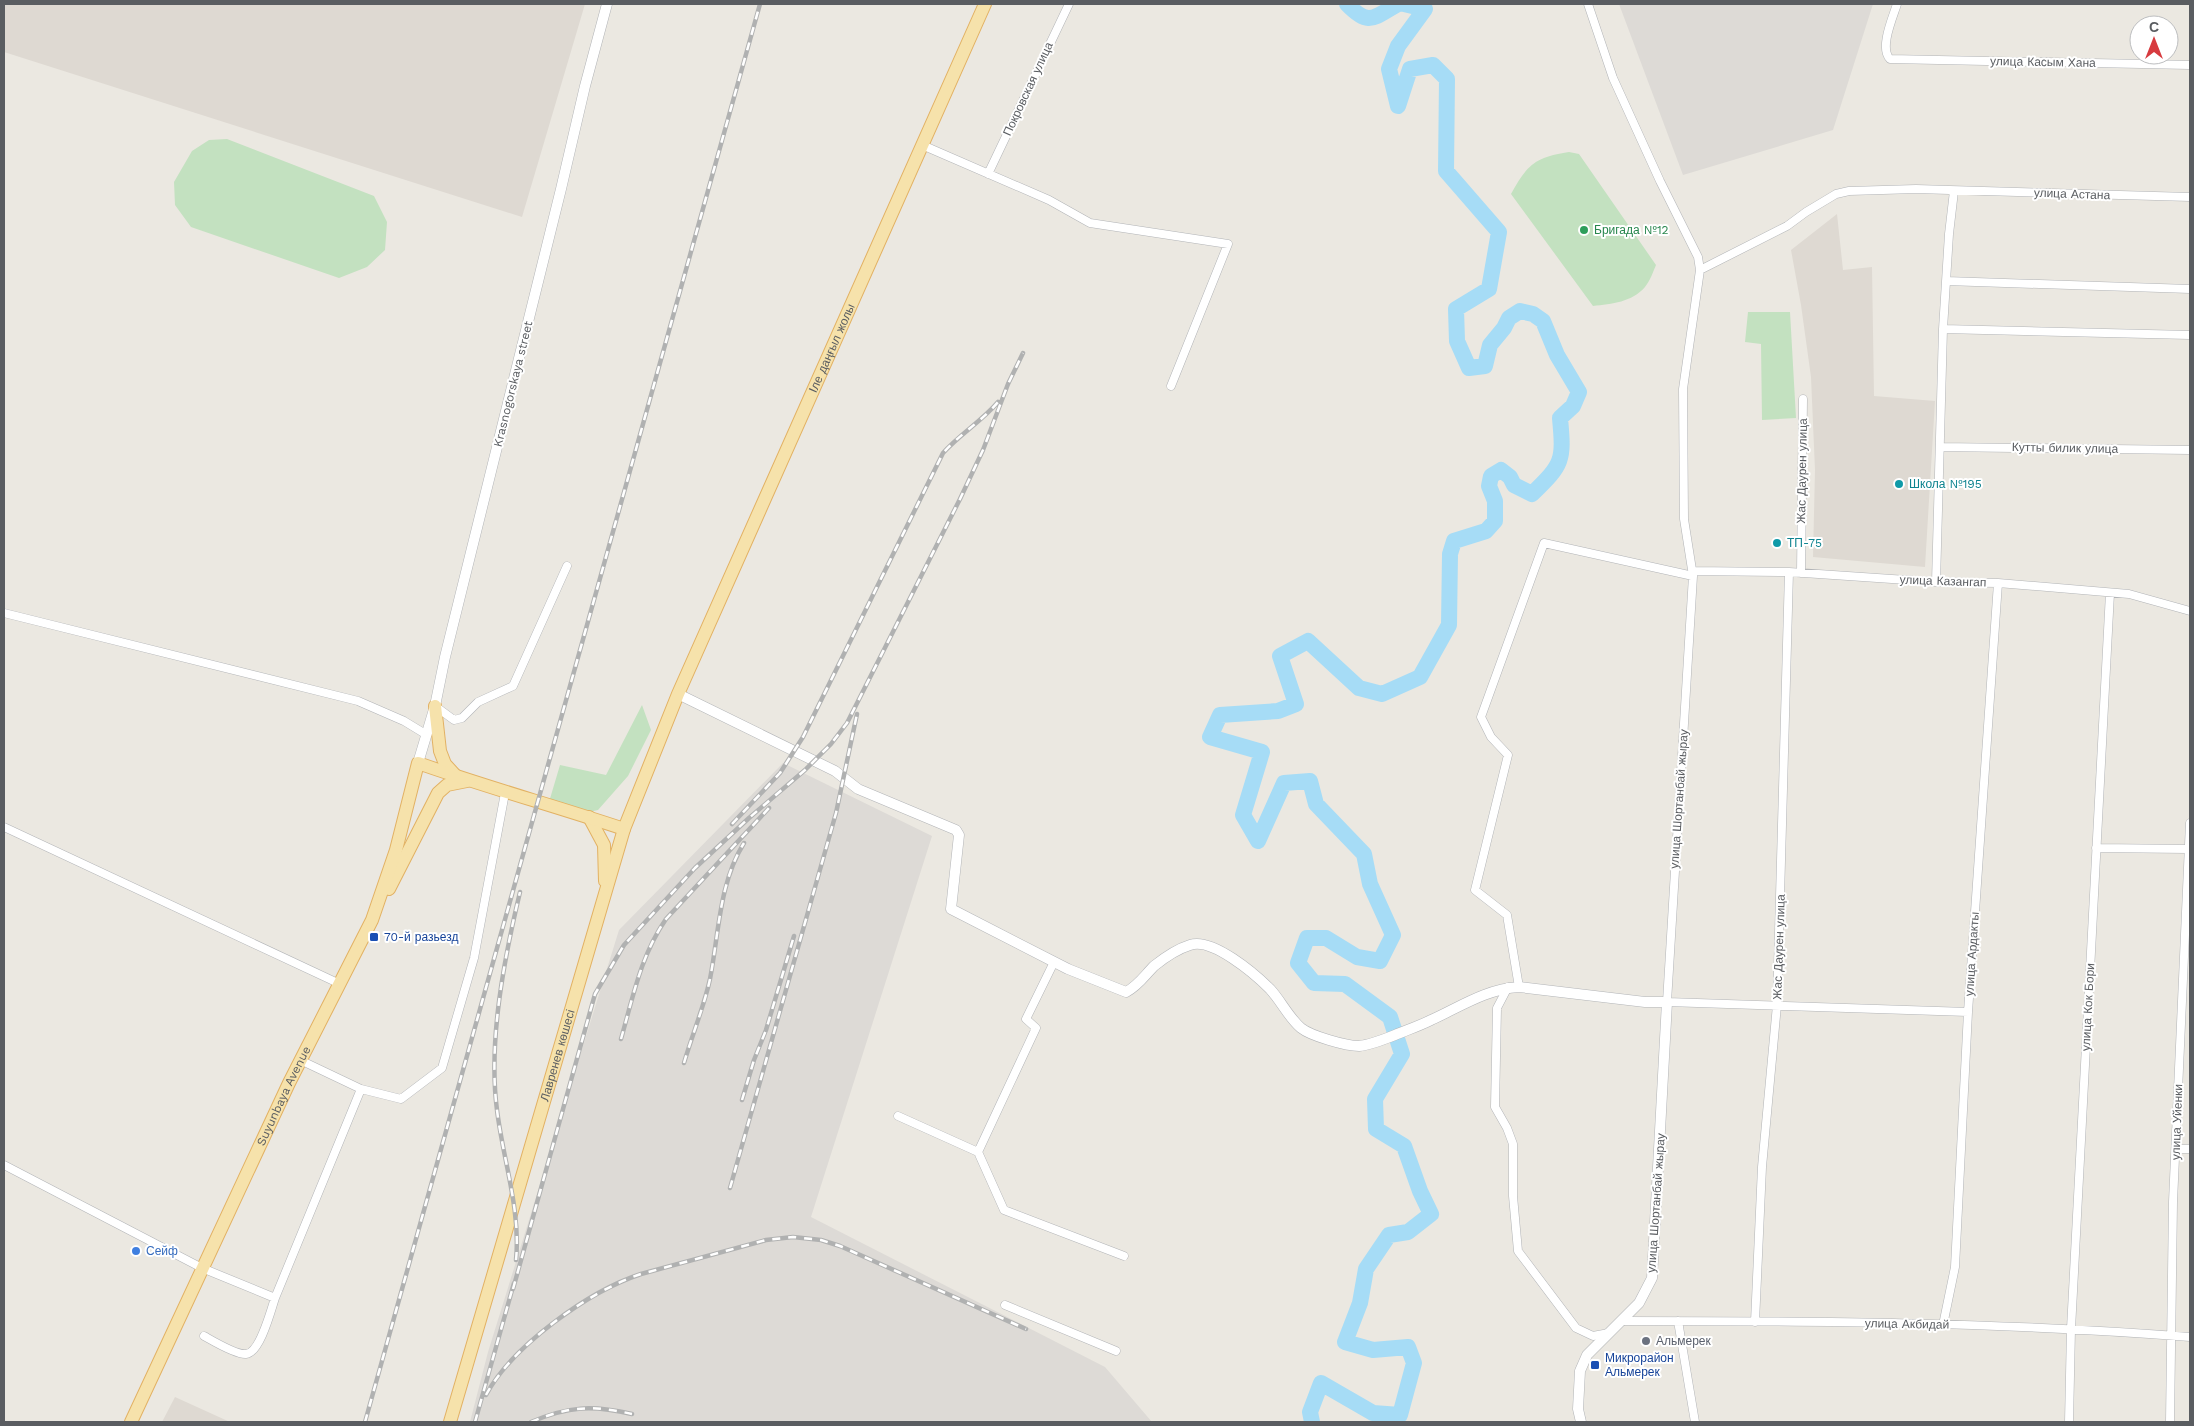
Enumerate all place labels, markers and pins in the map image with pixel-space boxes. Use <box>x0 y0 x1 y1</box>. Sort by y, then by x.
place label: Бригада №12 <box>1594 223 1669 237</box>
marker: Бригада №12 <box>1578 224 1590 236</box>
place label: Школа №195 <box>1909 477 1982 491</box>
marker: Школа №195 <box>1893 478 1905 490</box>
place label: ТП-75 <box>1787 536 1822 550</box>
marker: ТП-75 <box>1771 537 1783 549</box>
place label: 70-й разьезд <box>384 930 459 944</box>
marker: 70-й разьезд <box>368 931 380 943</box>
place label: Сейф <box>146 1244 178 1258</box>
marker: Сейф <box>130 1245 142 1257</box>
place label: Альмерек <box>1656 1334 1712 1348</box>
marker: Альмерек <box>1640 1335 1652 1347</box>
place label: Микрорайон Альмерек <box>1605 1351 1674 1379</box>
marker: Микрорайон Альмерек <box>1589 1359 1601 1371</box>

